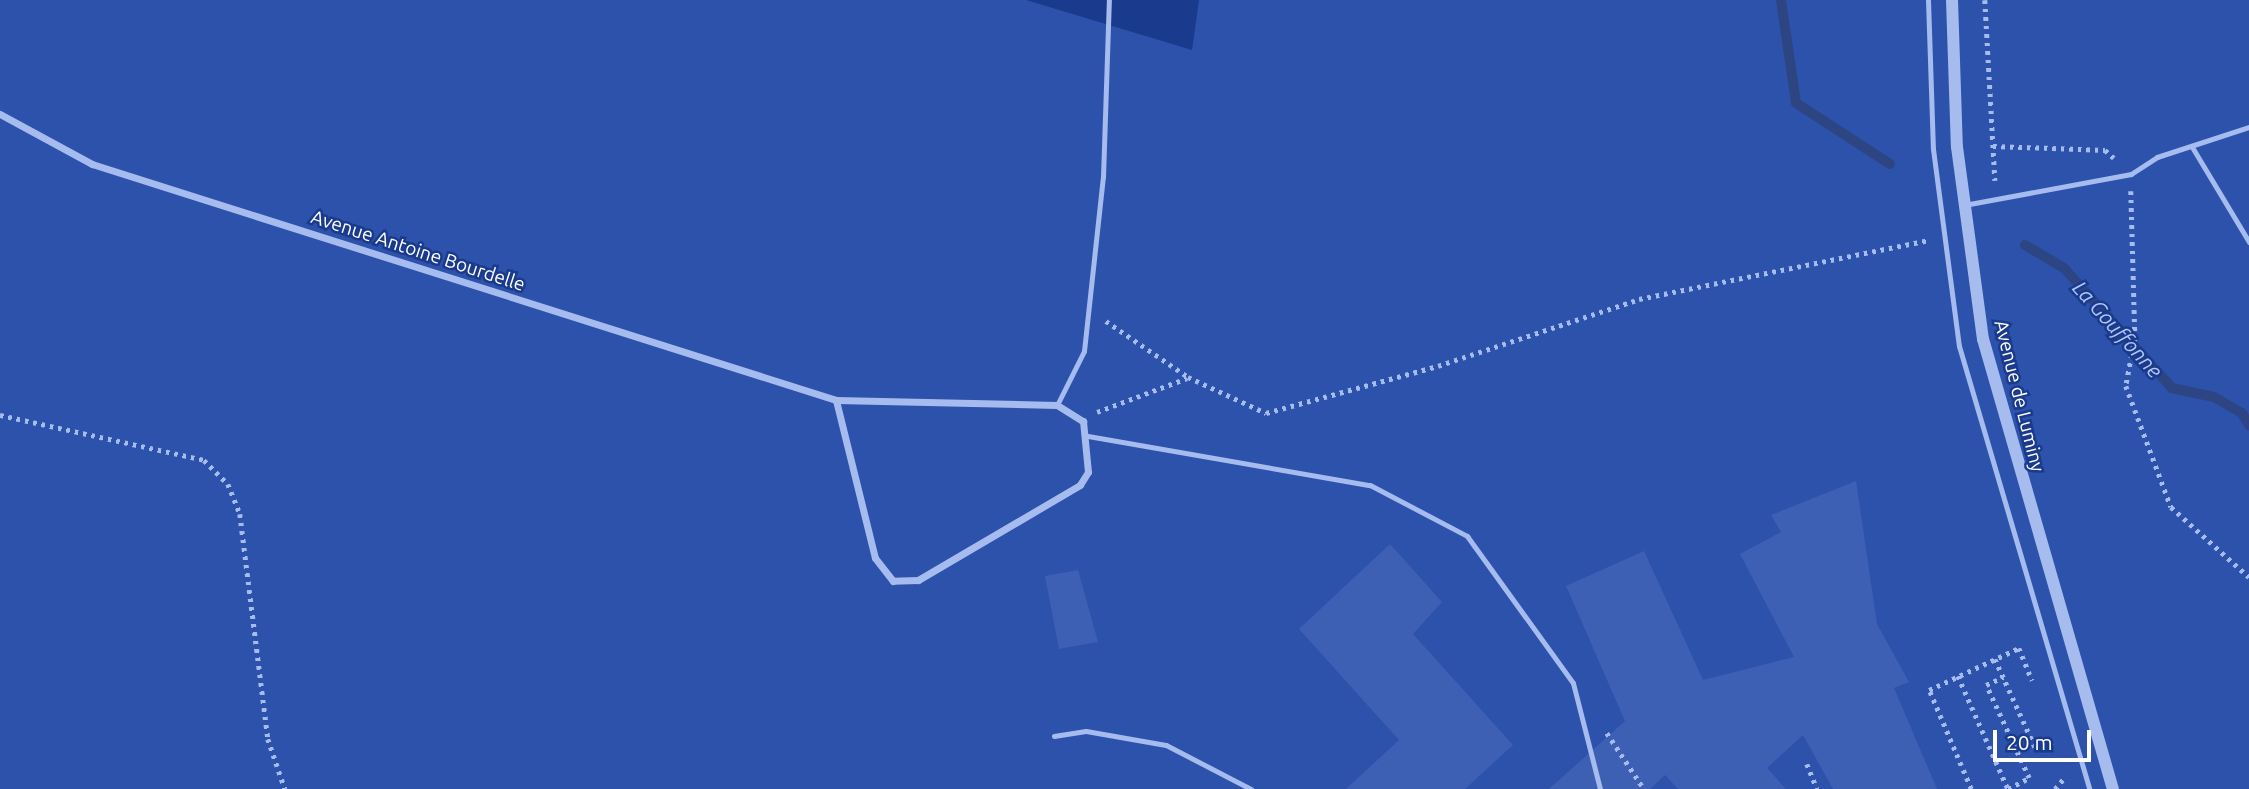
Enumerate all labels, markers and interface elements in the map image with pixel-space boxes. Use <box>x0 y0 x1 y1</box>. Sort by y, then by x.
street label: Avenue Antoine Bourdelle <box>308 206 528 296</box>
water label: La Gouffonne <box>2068 275 2168 383</box>
street label: Avenue de Luminy <box>1989 318 2049 474</box>
scale bar <box>1997 716 2095 760</box>
text: 20 m <box>2006 730 2053 754</box>

